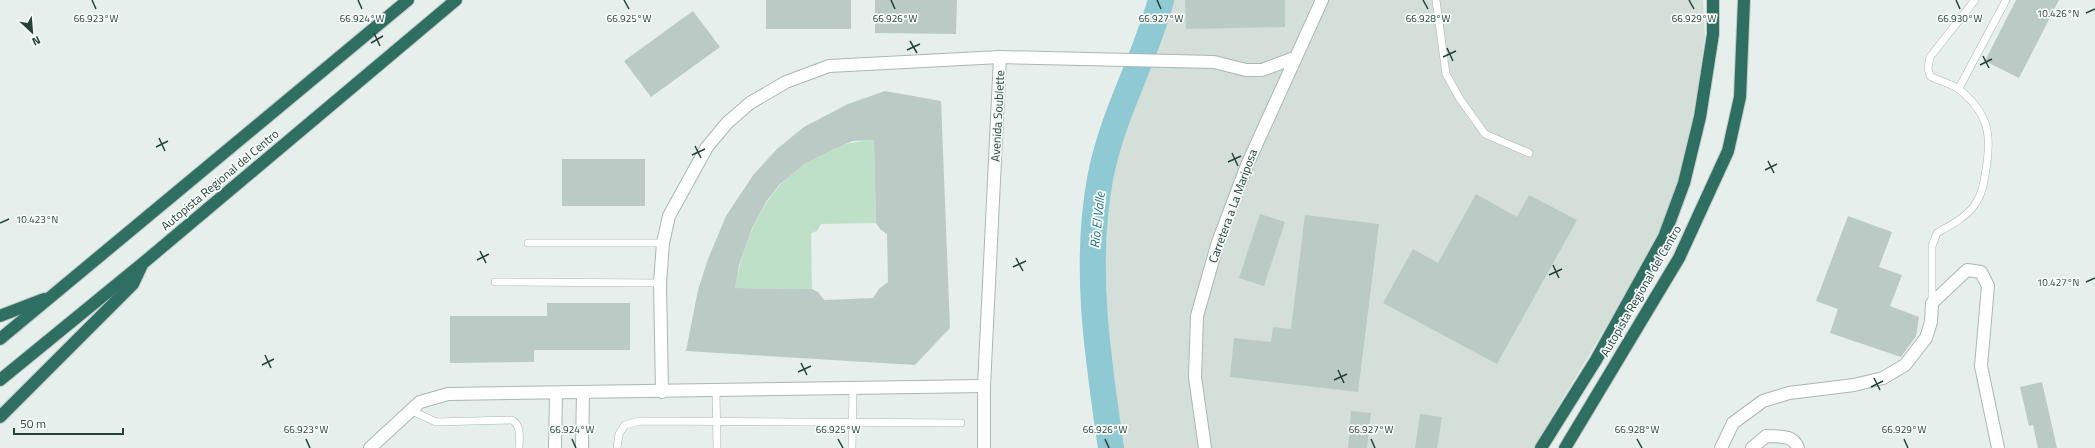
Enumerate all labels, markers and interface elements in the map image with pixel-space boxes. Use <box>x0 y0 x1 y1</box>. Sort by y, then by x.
text: 10.426°N <box>2037 6 2079 21</box>
text: 66.923°W <box>74 11 118 26</box>
text: 66.924°W <box>340 11 384 26</box>
text: 66.925°W <box>607 11 651 26</box>
text: 66.926°W <box>873 11 917 26</box>
text: 66.927°W <box>1139 11 1183 26</box>
text: 66.928°W <box>1406 11 1450 26</box>
text: 66.929°W <box>1672 11 1716 26</box>
text: 66.930°W <box>1938 11 1982 26</box>
north arrow <box>12 12 52 52</box>
text: N <box>29 32 43 50</box>
street label: Avenida Soublette <box>986 70 1009 162</box>
street label: Autopista Regional del Centro <box>156 124 283 235</box>
street label: Carretera a La Mariposa <box>1203 146 1262 265</box>
water label: Río El Valle <box>1084 190 1110 249</box>
text: 10.423°N <box>16 212 58 227</box>
street label: Autopista Regional del Centro <box>1595 221 1686 360</box>
text: 10.427°N <box>2037 275 2079 290</box>
scale bar <box>14 410 123 436</box>
text: 50 m <box>20 414 46 433</box>
text: 66.923°W <box>284 422 328 437</box>
text: 66.924°W <box>550 422 594 437</box>
text: 66.925°W <box>816 422 860 437</box>
text: 66.926°W <box>1083 422 1127 437</box>
text: 66.927°W <box>1349 422 1393 437</box>
text: 66.928°W <box>1615 422 1659 437</box>
text: 66.929°W <box>1882 422 1926 437</box>

